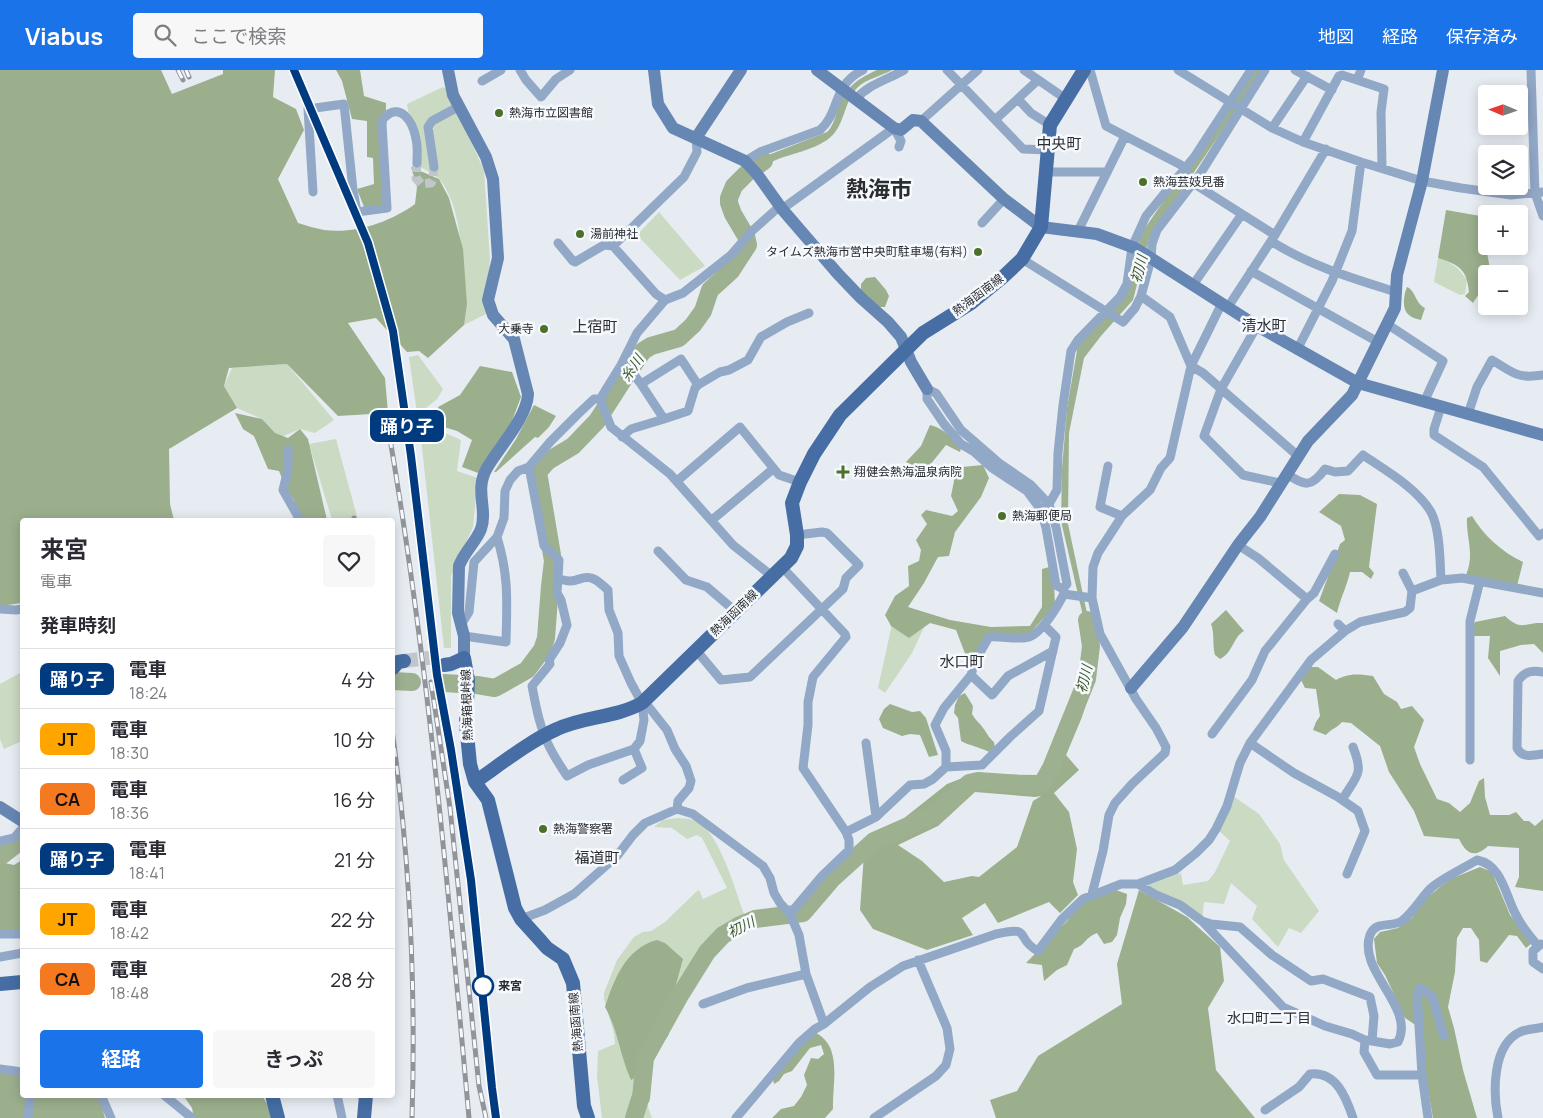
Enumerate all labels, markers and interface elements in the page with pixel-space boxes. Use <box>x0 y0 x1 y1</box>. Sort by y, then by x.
search box <box>133 13 483 58</box>
text: Viabus <box>25 19 103 52</box>
icon: search <box>151 21 179 49</box>
text: ここで検索 <box>191 23 286 49</box>
text: 地図 <box>1318 24 1354 48</box>
text: 経路 <box>1382 24 1418 48</box>
text: 保存済み <box>1446 24 1518 48</box>
north arrow <box>1478 85 1528 135</box>
map controls <box>1478 85 1528 315</box>
place label: 熱海市立図書館 <box>509 104 593 121</box>
marker: 熱海市立図書館 <box>493 107 505 119</box>
district label: 中央町 <box>1036 133 1082 154</box>
button: layers <box>1478 145 1528 195</box>
place label: 熱海芸妓見番 <box>1153 173 1225 190</box>
district label: 熱海市 <box>846 174 912 204</box>
marker: 熱海芸妓見番 <box>1137 176 1149 188</box>
button: + <box>1478 205 1528 255</box>
place label: 湯前神社 <box>590 225 638 242</box>
marker: 湯前神社 <box>574 228 586 240</box>
place label: タイムズ熱海市営中央町駐車場(有料) <box>766 243 968 260</box>
marker: タイムズ熱海市営中央町駐車場(有料) <box>972 246 984 258</box>
water label: 初川 <box>1126 251 1152 285</box>
button: − <box>1478 265 1528 315</box>
street label: 熱海函南線 <box>949 270 1007 319</box>
district label: 清水町 <box>1241 315 1287 336</box>
district label: 上宿町 <box>572 316 618 337</box>
place label: 大乗寺 <box>498 320 534 337</box>
marker: 大乗寺 <box>538 323 550 335</box>
water label: 糸川 <box>616 349 648 385</box>
line badge: 踊り子 <box>378 410 436 442</box>
text: 踊り子 <box>380 414 434 438</box>
place label: 翔健会熱海温泉病院 <box>854 463 962 480</box>
marker: 翔健会熱海温泉病院 <box>836 465 850 479</box>
place label: 熱海郵便局 <box>1012 507 1072 524</box>
marker: 熱海郵便局 <box>996 510 1008 522</box>
text: 来宮 <box>40 532 88 565</box>
button: heart <box>323 535 375 587</box>
text: 電車 <box>40 570 72 592</box>
street label: 熱海函南線 <box>706 586 761 640</box>
text: 発車時刻 <box>40 612 116 638</box>
district label: 水口町 <box>939 651 985 672</box>
text: 電車 <box>129 656 167 682</box>
water label: 初川 <box>1071 661 1097 695</box>
text: 踊り子 <box>50 667 104 691</box>
text: 4 分 <box>341 667 375 693</box>
street label: 熱海箱根峠線 <box>457 669 476 741</box>
text: 18:24 <box>129 682 168 704</box>
text: 電車 <box>110 716 148 742</box>
text: JT <box>58 727 77 751</box>
text: 10 分 <box>333 727 375 753</box>
text: 18:30 <box>110 742 149 764</box>
text: 電車 <box>110 776 148 802</box>
text: CA <box>55 787 80 811</box>
text: 16 分 <box>333 787 375 813</box>
text: 18:36 <box>110 802 149 824</box>
place label: 熱海警察署 <box>553 820 613 837</box>
marker: 熱海警察署 <box>537 823 549 835</box>
text: 電車 <box>129 836 167 862</box>
text: 踊り子 <box>50 847 104 871</box>
text: 21 分 <box>334 847 375 873</box>
district label: 福道町 <box>574 847 620 868</box>
text: 18:41 <box>129 862 165 884</box>
text: 電車 <box>110 896 148 922</box>
text: JT <box>58 907 77 931</box>
text: 22 分 <box>331 907 375 933</box>
water label: 初川 <box>724 911 759 941</box>
text: 18:42 <box>110 922 149 944</box>
text: 電車 <box>110 956 148 982</box>
text: CA <box>55 967 80 991</box>
text: 28 分 <box>330 967 375 993</box>
marker: 来宮 <box>472 975 494 997</box>
place label: 来宮 <box>498 977 522 994</box>
text: 18:48 <box>110 982 149 1004</box>
street label: 熱海函南線 <box>564 991 587 1053</box>
district label: 水口町二丁目 <box>1227 1008 1311 1027</box>
button: 経路 <box>40 1030 203 1088</box>
button: きっぷ <box>213 1030 375 1088</box>

